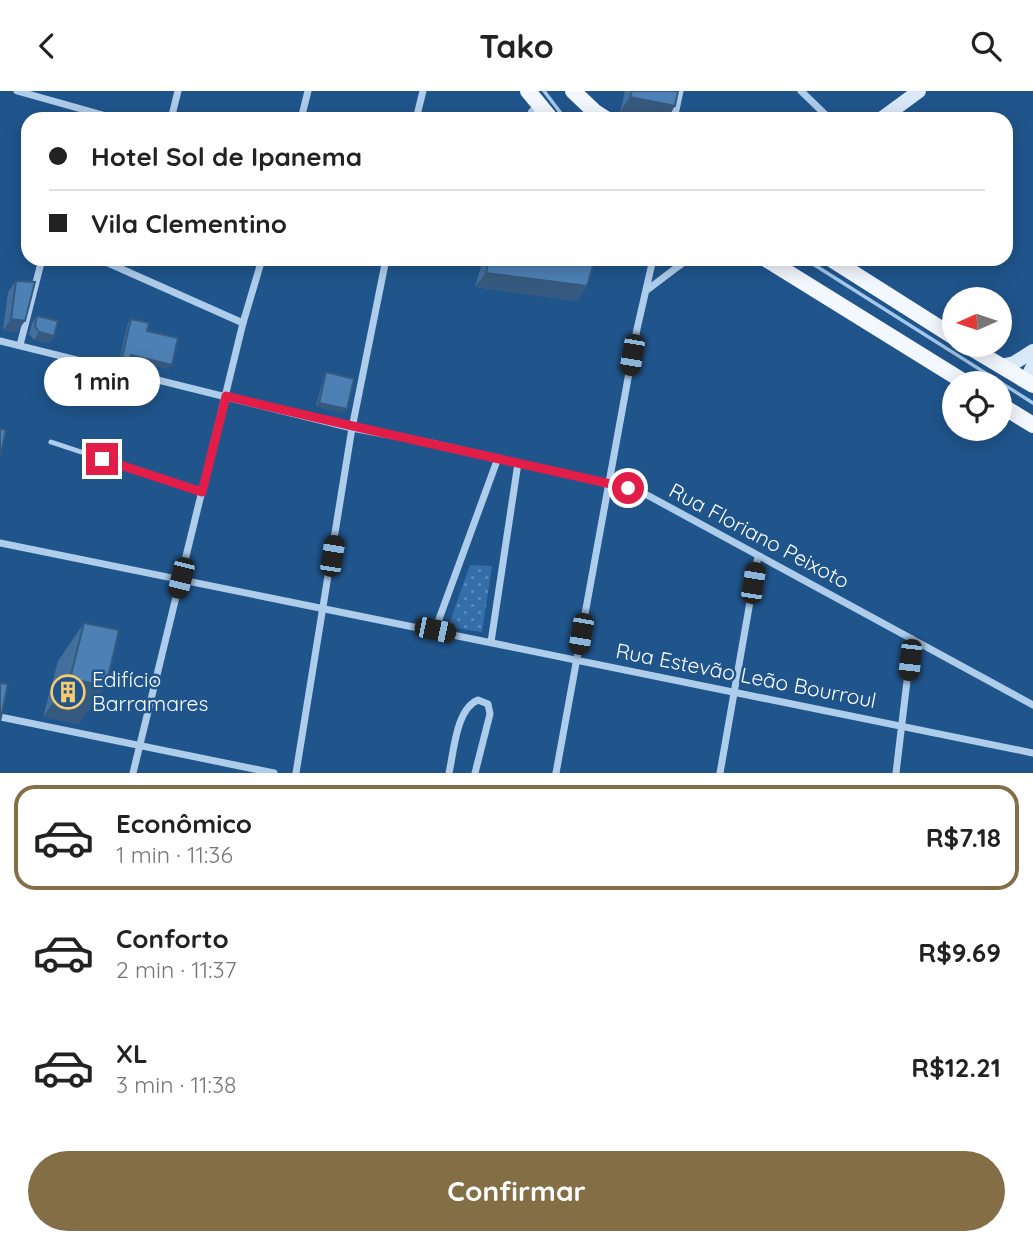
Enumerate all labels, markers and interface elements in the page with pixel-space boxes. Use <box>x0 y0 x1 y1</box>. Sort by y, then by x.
text: Tako <box>479 26 554 66</box>
icon: back <box>28 27 66 65</box>
icon: search <box>967 27 1005 65</box>
text: Hotel Sol de Ipanema <box>91 140 362 173</box>
text: Vila Clementino <box>91 207 287 240</box>
north arrow <box>942 287 1012 357</box>
map controls <box>942 287 1012 441</box>
car <box>619 332 646 378</box>
callout: 1 min <box>44 357 160 407</box>
text: 1 min <box>74 367 130 396</box>
button: locate <box>942 371 1012 441</box>
route end <box>86 443 118 475</box>
route start <box>612 472 644 504</box>
street label: Rua Floriano Peixoto <box>665 477 854 594</box>
car <box>319 534 346 578</box>
car <box>166 555 197 601</box>
car <box>740 561 767 605</box>
car <box>568 611 595 657</box>
car <box>413 615 458 645</box>
street label: Rua Estevão Leão Bourroul <box>614 637 879 713</box>
car <box>898 638 923 682</box>
place label: Edifício Barramares <box>92 666 208 716</box>
building icon: Edifício Barramares <box>49 673 87 711</box>
icon: car <box>32 806 95 869</box>
text: Econômico <box>116 807 252 840</box>
text: R$7.18 <box>926 821 1001 854</box>
text: 1 min · 11:36 <box>116 840 233 869</box>
icon: car <box>32 921 95 984</box>
text: Conforto <box>116 922 229 955</box>
text: R$9.69 <box>918 936 1001 969</box>
text: 2 min · 11:37 <box>116 955 236 984</box>
icon: car <box>32 1036 95 1099</box>
text: XL <box>116 1037 148 1070</box>
text: R$12.21 <box>911 1051 1001 1084</box>
text: 3 min · 11:38 <box>116 1070 236 1099</box>
button: Confirmar <box>28 1151 1005 1231</box>

